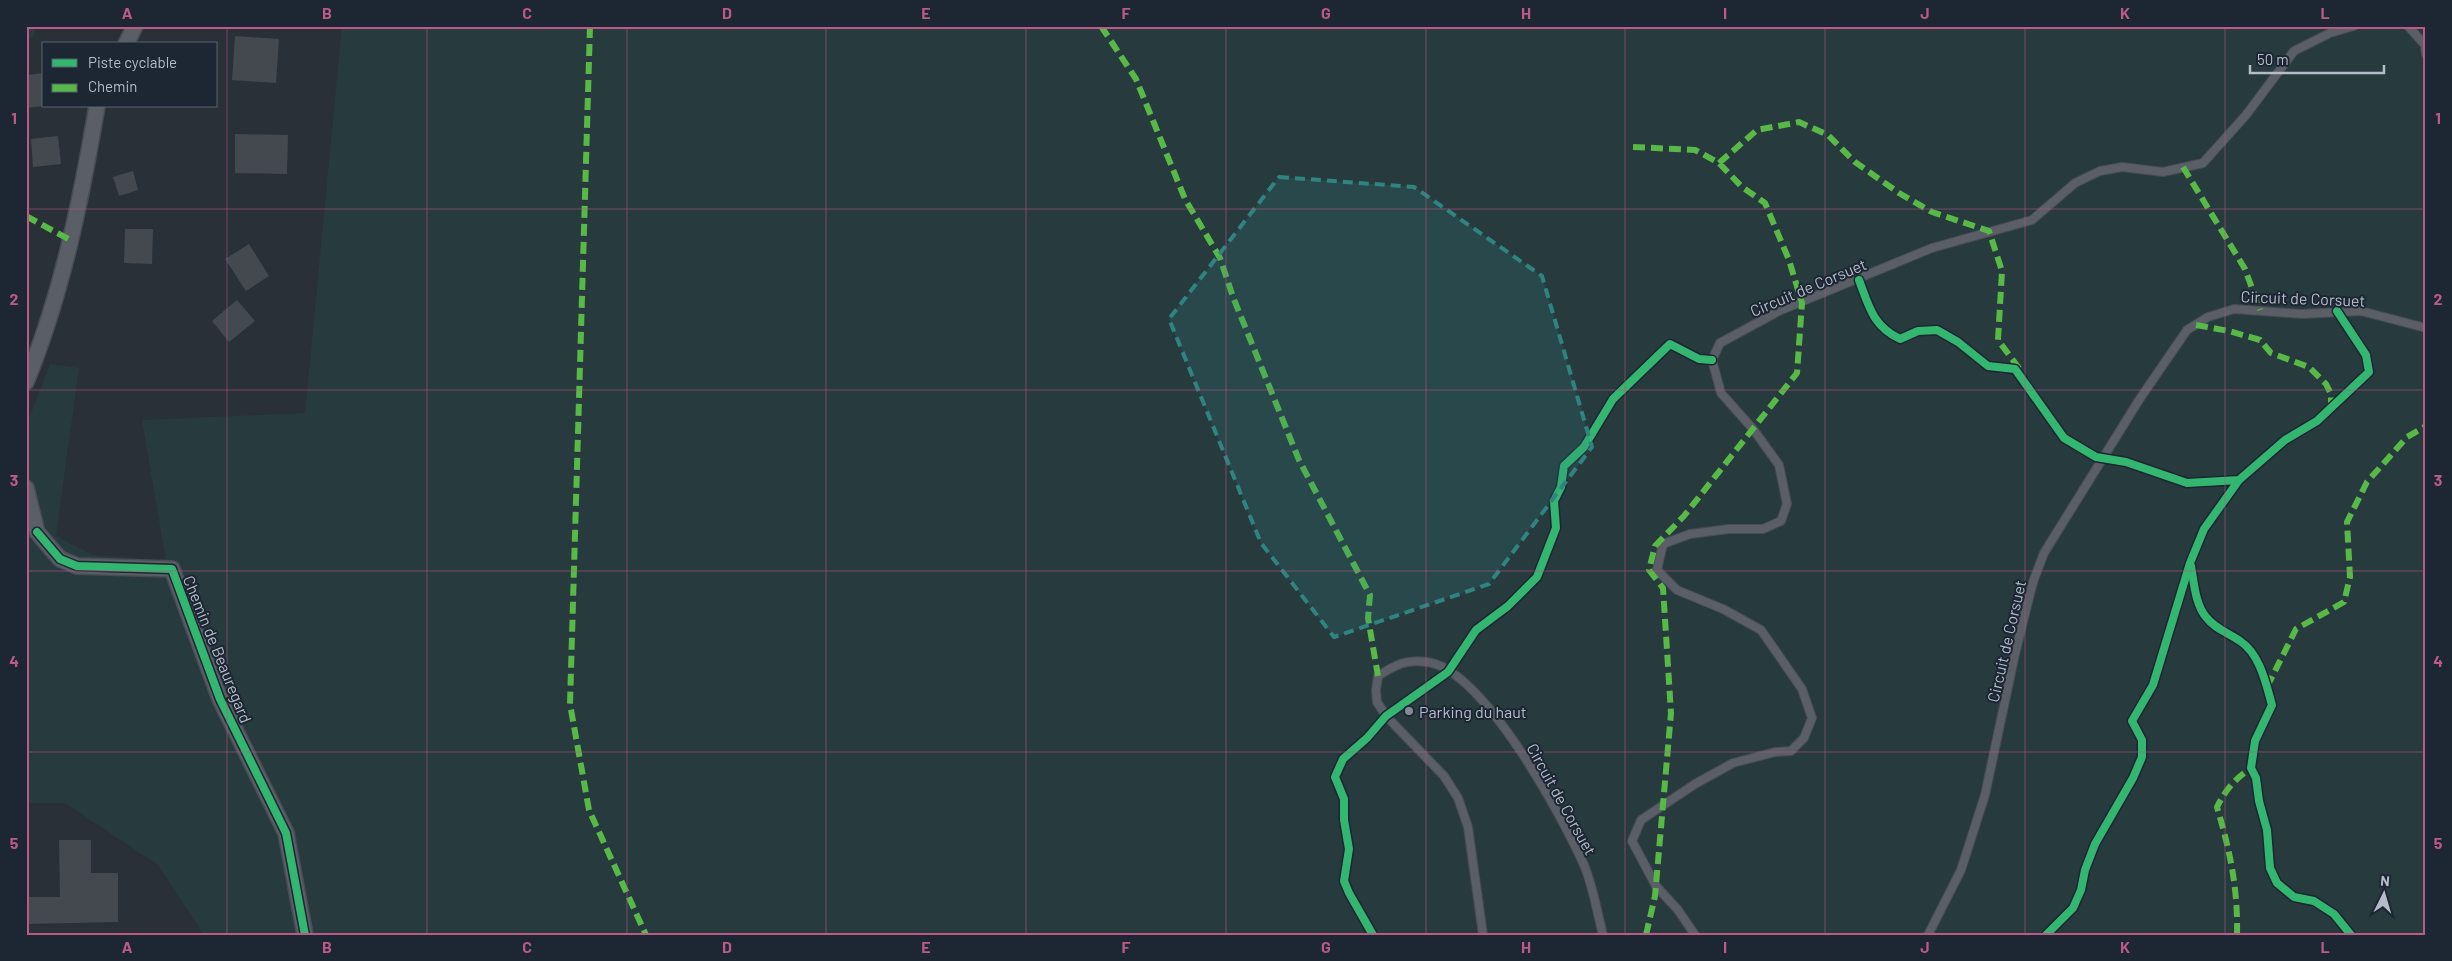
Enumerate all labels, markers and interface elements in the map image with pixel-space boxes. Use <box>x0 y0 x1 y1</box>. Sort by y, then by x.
text: A <box>122 3 133 22</box>
text: B <box>322 3 332 22</box>
text: C <box>522 3 532 22</box>
text: D <box>722 3 732 22</box>
text: E <box>921 3 931 22</box>
text: F <box>1122 3 1131 22</box>
text: G <box>1321 3 1331 22</box>
text: H <box>1521 3 1531 22</box>
text: I <box>1723 3 1727 22</box>
text: J <box>1920 3 1930 22</box>
text: K <box>2120 3 2130 22</box>
text: L <box>2320 3 2330 22</box>
legend <box>42 42 218 108</box>
scale bar <box>2250 42 2383 74</box>
text: 50 m <box>2257 50 2289 68</box>
text: Piste cyclable <box>88 53 177 71</box>
text: Chemin <box>88 77 137 95</box>
text: 1 <box>11 108 17 127</box>
text: 1 <box>2435 108 2441 127</box>
street label: Circuit de Corsuet <box>1747 254 1869 320</box>
street label: Circuit de Corsuet <box>2240 286 2366 310</box>
text: 2 <box>10 289 19 308</box>
text: 2 <box>2434 289 2443 308</box>
text: 3 <box>10 470 18 489</box>
text: 3 <box>2434 470 2442 489</box>
street label: Chemin de Beauregard <box>180 573 256 725</box>
street label: Circuit de Corsuet <box>1983 578 2029 704</box>
text: 4 <box>9 651 19 670</box>
text: 4 <box>2433 651 2443 670</box>
place label: Parking du haut <box>1419 702 1527 721</box>
marker: Parking du haut <box>1403 705 1415 717</box>
street label: Circuit de Corsuet <box>1523 740 1601 858</box>
text: 5 <box>10 833 19 852</box>
text: 5 <box>2434 833 2443 852</box>
north arrow <box>2360 868 2410 918</box>
text: N <box>2380 872 2391 889</box>
text: A <box>122 937 133 956</box>
text: B <box>322 937 332 956</box>
text: C <box>522 937 532 956</box>
text: D <box>722 937 732 956</box>
text: E <box>921 937 931 956</box>
text: F <box>1122 937 1131 956</box>
text: G <box>1321 937 1331 956</box>
text: H <box>1521 937 1531 956</box>
text: I <box>1723 937 1727 956</box>
text: J <box>1920 937 1930 956</box>
text: K <box>2120 937 2130 956</box>
text: L <box>2320 937 2330 956</box>

